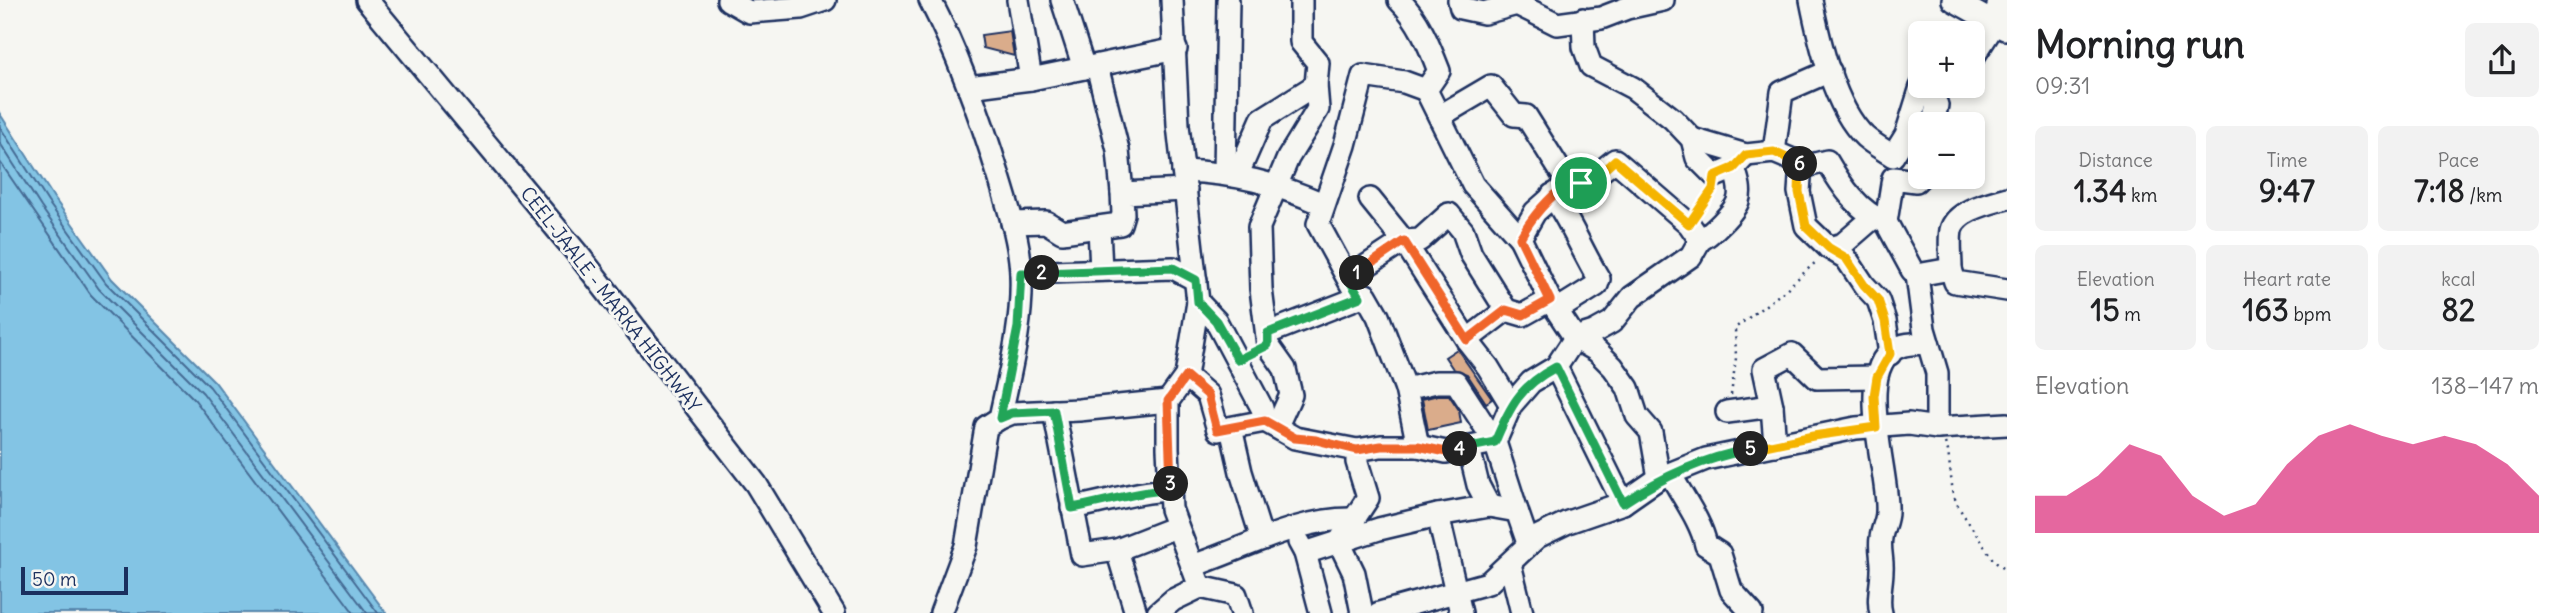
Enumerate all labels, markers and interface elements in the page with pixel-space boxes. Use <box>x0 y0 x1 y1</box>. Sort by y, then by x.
map controls <box>1908 21 1985 189</box>
button: + <box>1908 21 1985 98</box>
text: Morning run <box>2035 21 2245 68</box>
button: share <box>2465 23 2539 97</box>
text: 09:31 <box>2035 71 2091 100</box>
button: − <box>1908 112 1985 189</box>
pin: 6 <box>1783 146 1818 182</box>
text: Distance <box>2079 148 2153 172</box>
text: Time <box>2266 148 2308 172</box>
text: Pace <box>2438 148 2479 172</box>
text: 6 <box>1794 151 1805 175</box>
pin <box>1551 153 1611 213</box>
icon: arrive <box>1562 164 1600 202</box>
text: 1.34 <box>2074 172 2126 210</box>
text: 9:47 <box>2259 172 2315 210</box>
text: 7:18 <box>2414 172 2465 210</box>
street label: CEEL-JAALE - MARKA HIGHWAY <box>515 181 707 417</box>
text: km <box>2126 183 2157 207</box>
text: /km <box>2465 183 2503 207</box>
pin: 2 <box>1024 256 1060 290</box>
pin: 1 <box>1340 256 1374 290</box>
text: 2 <box>1036 260 1047 284</box>
text: 1 <box>1353 260 1360 284</box>
text: Elevation <box>2077 267 2155 291</box>
text: Heart rate <box>2243 267 2331 291</box>
text: kcal <box>2441 267 2475 291</box>
text: 15 <box>2090 291 2120 329</box>
text: 163 <box>2243 291 2289 329</box>
text: 82 <box>2441 291 2475 329</box>
text: m <box>2120 302 2141 326</box>
text: bpm <box>2289 302 2331 326</box>
text: Elevation <box>2035 371 2129 400</box>
text: 138–147 m <box>2431 371 2539 400</box>
pin: 4 <box>1442 432 1478 466</box>
pin: 5 <box>1734 432 1768 466</box>
text: 4 <box>1454 436 1465 460</box>
text: 5 <box>1745 436 1756 460</box>
pin: 3 <box>1154 466 1188 502</box>
text: 3 <box>1165 471 1176 495</box>
scale bar <box>21 564 128 596</box>
text: 50 m <box>32 567 77 591</box>

